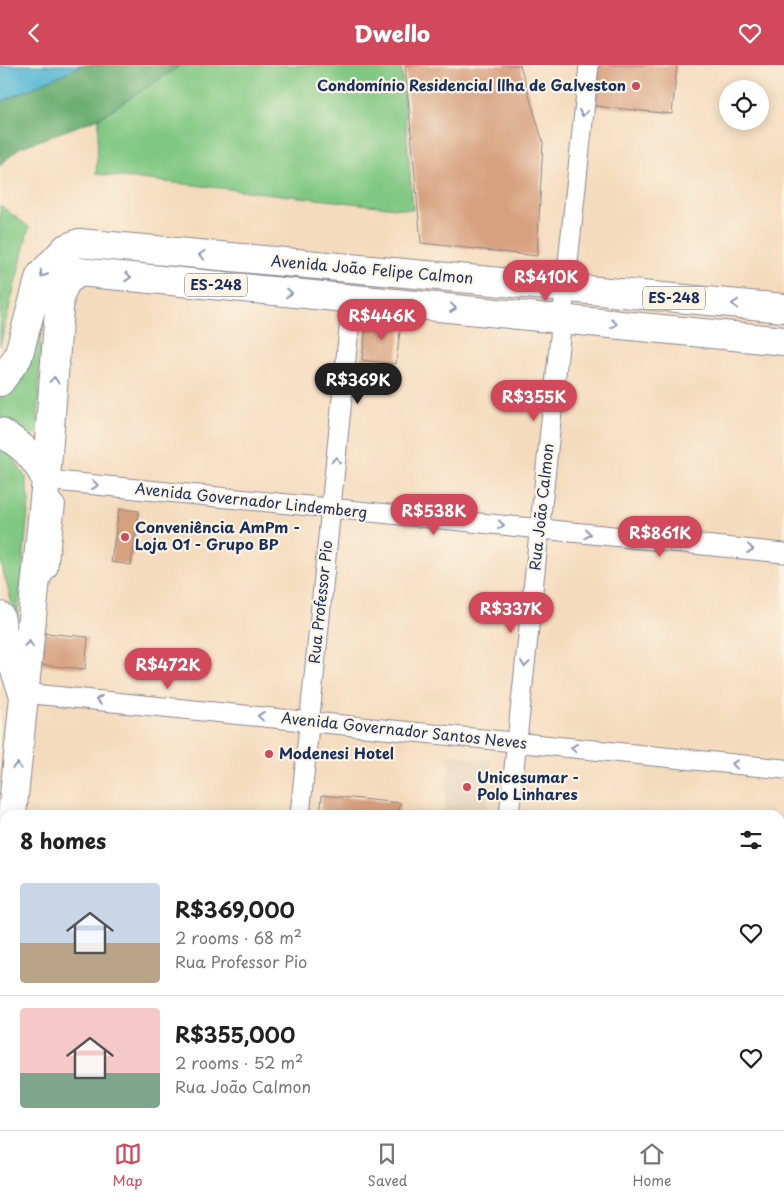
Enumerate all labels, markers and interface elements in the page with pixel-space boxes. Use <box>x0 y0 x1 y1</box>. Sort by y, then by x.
text: Dwello <box>354 16 430 49</box>
icon: back <box>20 19 48 47</box>
icon: heart <box>736 19 764 47</box>
place label: Condomínio Residencial llha de Galveston <box>317 73 626 96</box>
marker: Condomínio Residencial llha de Galveston <box>630 80 642 92</box>
map controls <box>719 80 769 130</box>
button: locate <box>719 80 769 130</box>
one-way arrow <box>578 110 589 118</box>
street label: Avenida João Felipe Calmon <box>270 248 474 289</box>
one-way arrow <box>197 249 205 260</box>
pin: R$410K <box>505 259 587 302</box>
text: R$410K <box>514 264 578 288</box>
one-way arrow <box>40 268 50 277</box>
one-way arrow <box>124 271 132 282</box>
road number: ES-248 <box>185 273 247 297</box>
one-way arrow <box>286 287 294 298</box>
road number: ES-248 <box>643 287 705 309</box>
pin: R$446K <box>341 299 423 341</box>
one-way arrow <box>731 299 739 310</box>
one-way arrow <box>449 302 457 313</box>
text: R$446K <box>348 303 416 327</box>
one-way arrow <box>611 318 619 329</box>
pin: R$369K <box>317 363 399 405</box>
text: R$369K <box>326 367 390 391</box>
one-way arrow <box>48 376 59 384</box>
pin: R$355K <box>493 379 575 422</box>
text: R$355K <box>502 384 566 408</box>
street label: Rua João Calmon <box>522 442 559 571</box>
one-way arrow <box>330 456 341 464</box>
street label: Avenida Governador Lindemberg <box>134 476 368 523</box>
one-way arrow <box>91 479 99 490</box>
pin: R$538K <box>393 493 475 536</box>
text: R$538K <box>402 498 466 522</box>
place label: Conveniência AmPm - Loja 01 - Grupo BP <box>135 515 300 555</box>
pin: R$861K <box>619 515 701 558</box>
one-way arrow <box>497 519 505 530</box>
text: R$861K <box>629 520 691 544</box>
one-way arrow <box>584 528 592 539</box>
marker: Conveniência AmPm - Loja 01 - Grupo BP <box>119 531 131 543</box>
street label: Rua Professor Pio <box>302 539 337 665</box>
one-way arrow <box>746 544 754 555</box>
pin: R$337K <box>470 591 552 634</box>
text: R$337K <box>480 596 542 620</box>
one-way arrow <box>23 640 34 648</box>
pin: R$472K <box>127 647 209 690</box>
text: R$472K <box>136 652 200 676</box>
one-way arrow <box>520 661 531 669</box>
one-way arrow <box>95 695 103 706</box>
street label: Avenida Governador Santos Neves <box>280 705 528 754</box>
one-way arrow <box>256 711 264 722</box>
place label: Modenesi Hotel <box>279 741 394 764</box>
one-way arrow <box>569 743 577 754</box>
marker: Modenesi Hotel <box>263 748 275 760</box>
one-way arrow <box>731 759 739 770</box>
one-way arrow <box>11 762 22 770</box>
place label: Unicesumar - Polo Linhares <box>477 765 579 805</box>
marker: Unicesumar - Polo Linhares <box>461 781 473 793</box>
text: 8 homes <box>20 824 106 856</box>
icon: filters <box>737 826 765 854</box>
text: R$369,000 <box>175 893 295 925</box>
icon: home <box>60 903 120 963</box>
icon: heart <box>737 919 765 947</box>
text: 2 rooms · 68 m² <box>175 925 302 949</box>
text: Rua Professor Pio <box>175 949 307 973</box>
text: R$355,000 <box>175 1018 295 1050</box>
icon: home <box>60 1028 120 1088</box>
icon: heart <box>737 1044 765 1072</box>
text: 2 rooms · 52 m² <box>175 1050 303 1074</box>
text: Rua João Calmon <box>175 1074 311 1098</box>
tab: Map <box>113 1140 142 1191</box>
tab: Saved <box>368 1140 407 1191</box>
tab: Home <box>632 1140 671 1191</box>

